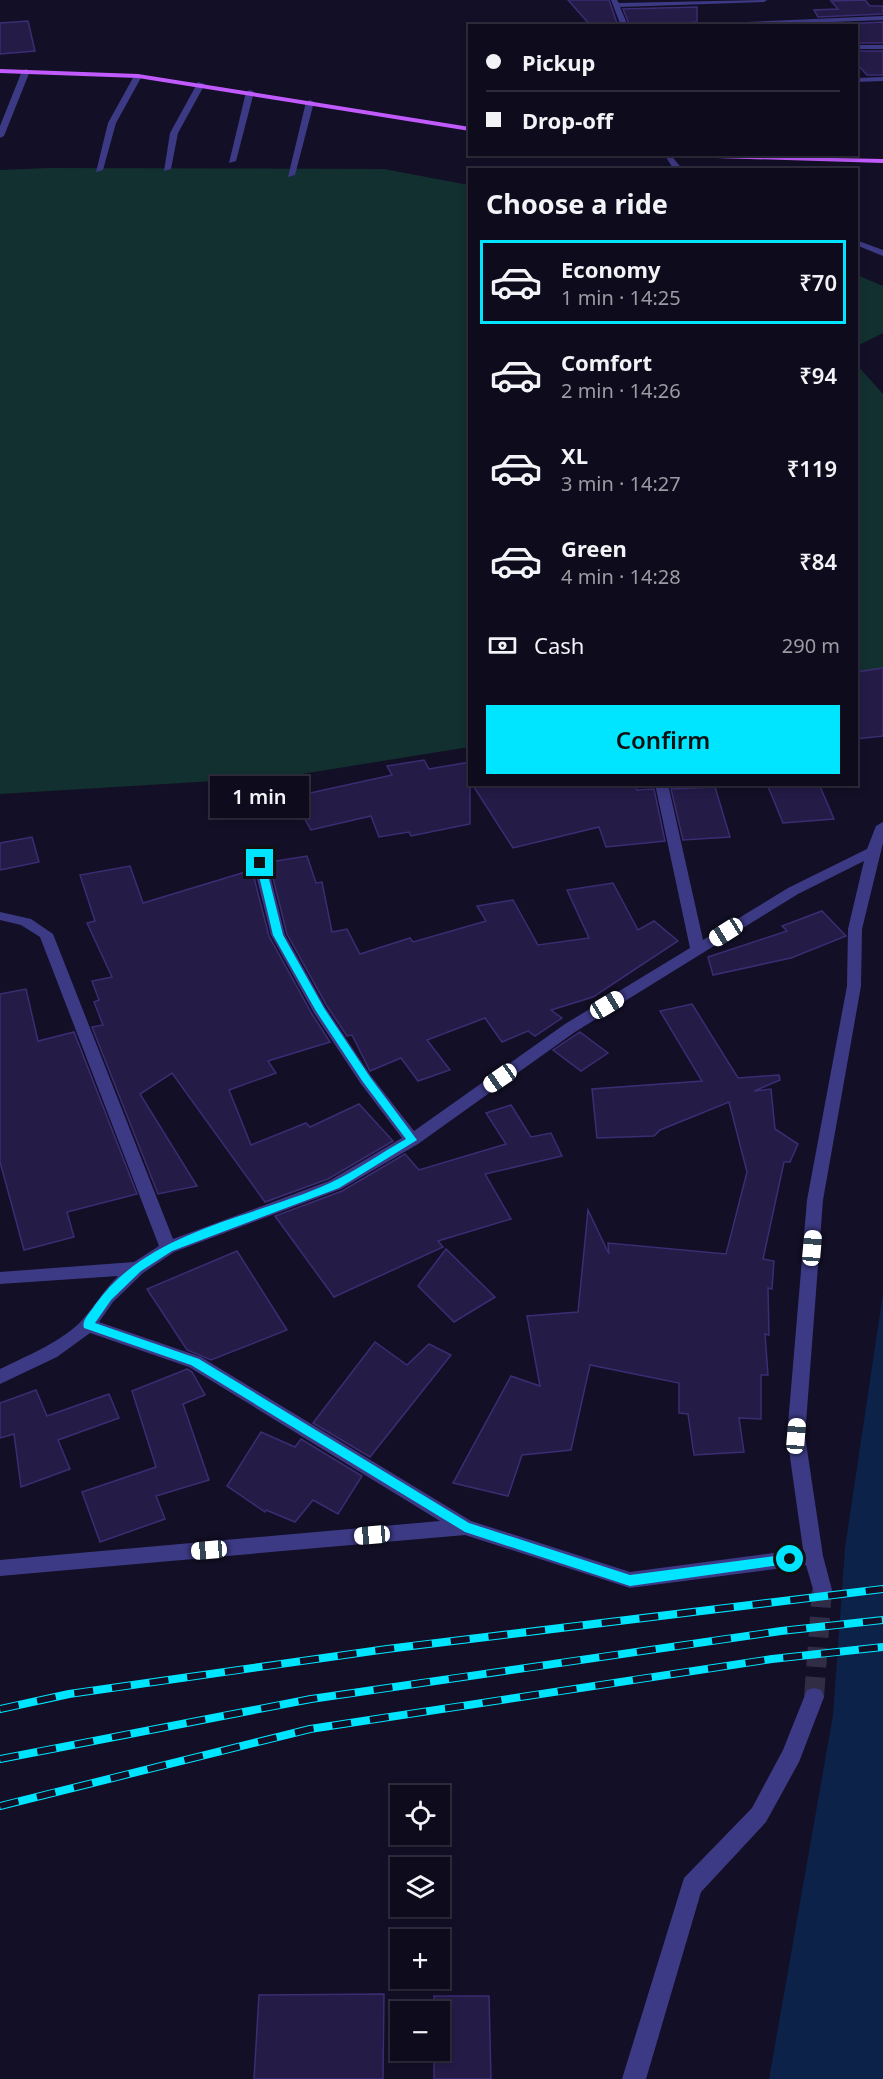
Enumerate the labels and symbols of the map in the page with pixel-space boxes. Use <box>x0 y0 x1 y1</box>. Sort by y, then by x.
callout: 1 min <box>210 776 310 818</box>
route end <box>246 849 273 876</box>
car <box>706 915 746 949</box>
car <box>587 988 627 1022</box>
car <box>480 1060 520 1096</box>
car <box>801 1229 823 1267</box>
car <box>785 1417 807 1455</box>
car <box>353 1524 391 1546</box>
car <box>190 1539 228 1561</box>
route start <box>776 1545 803 1572</box>

